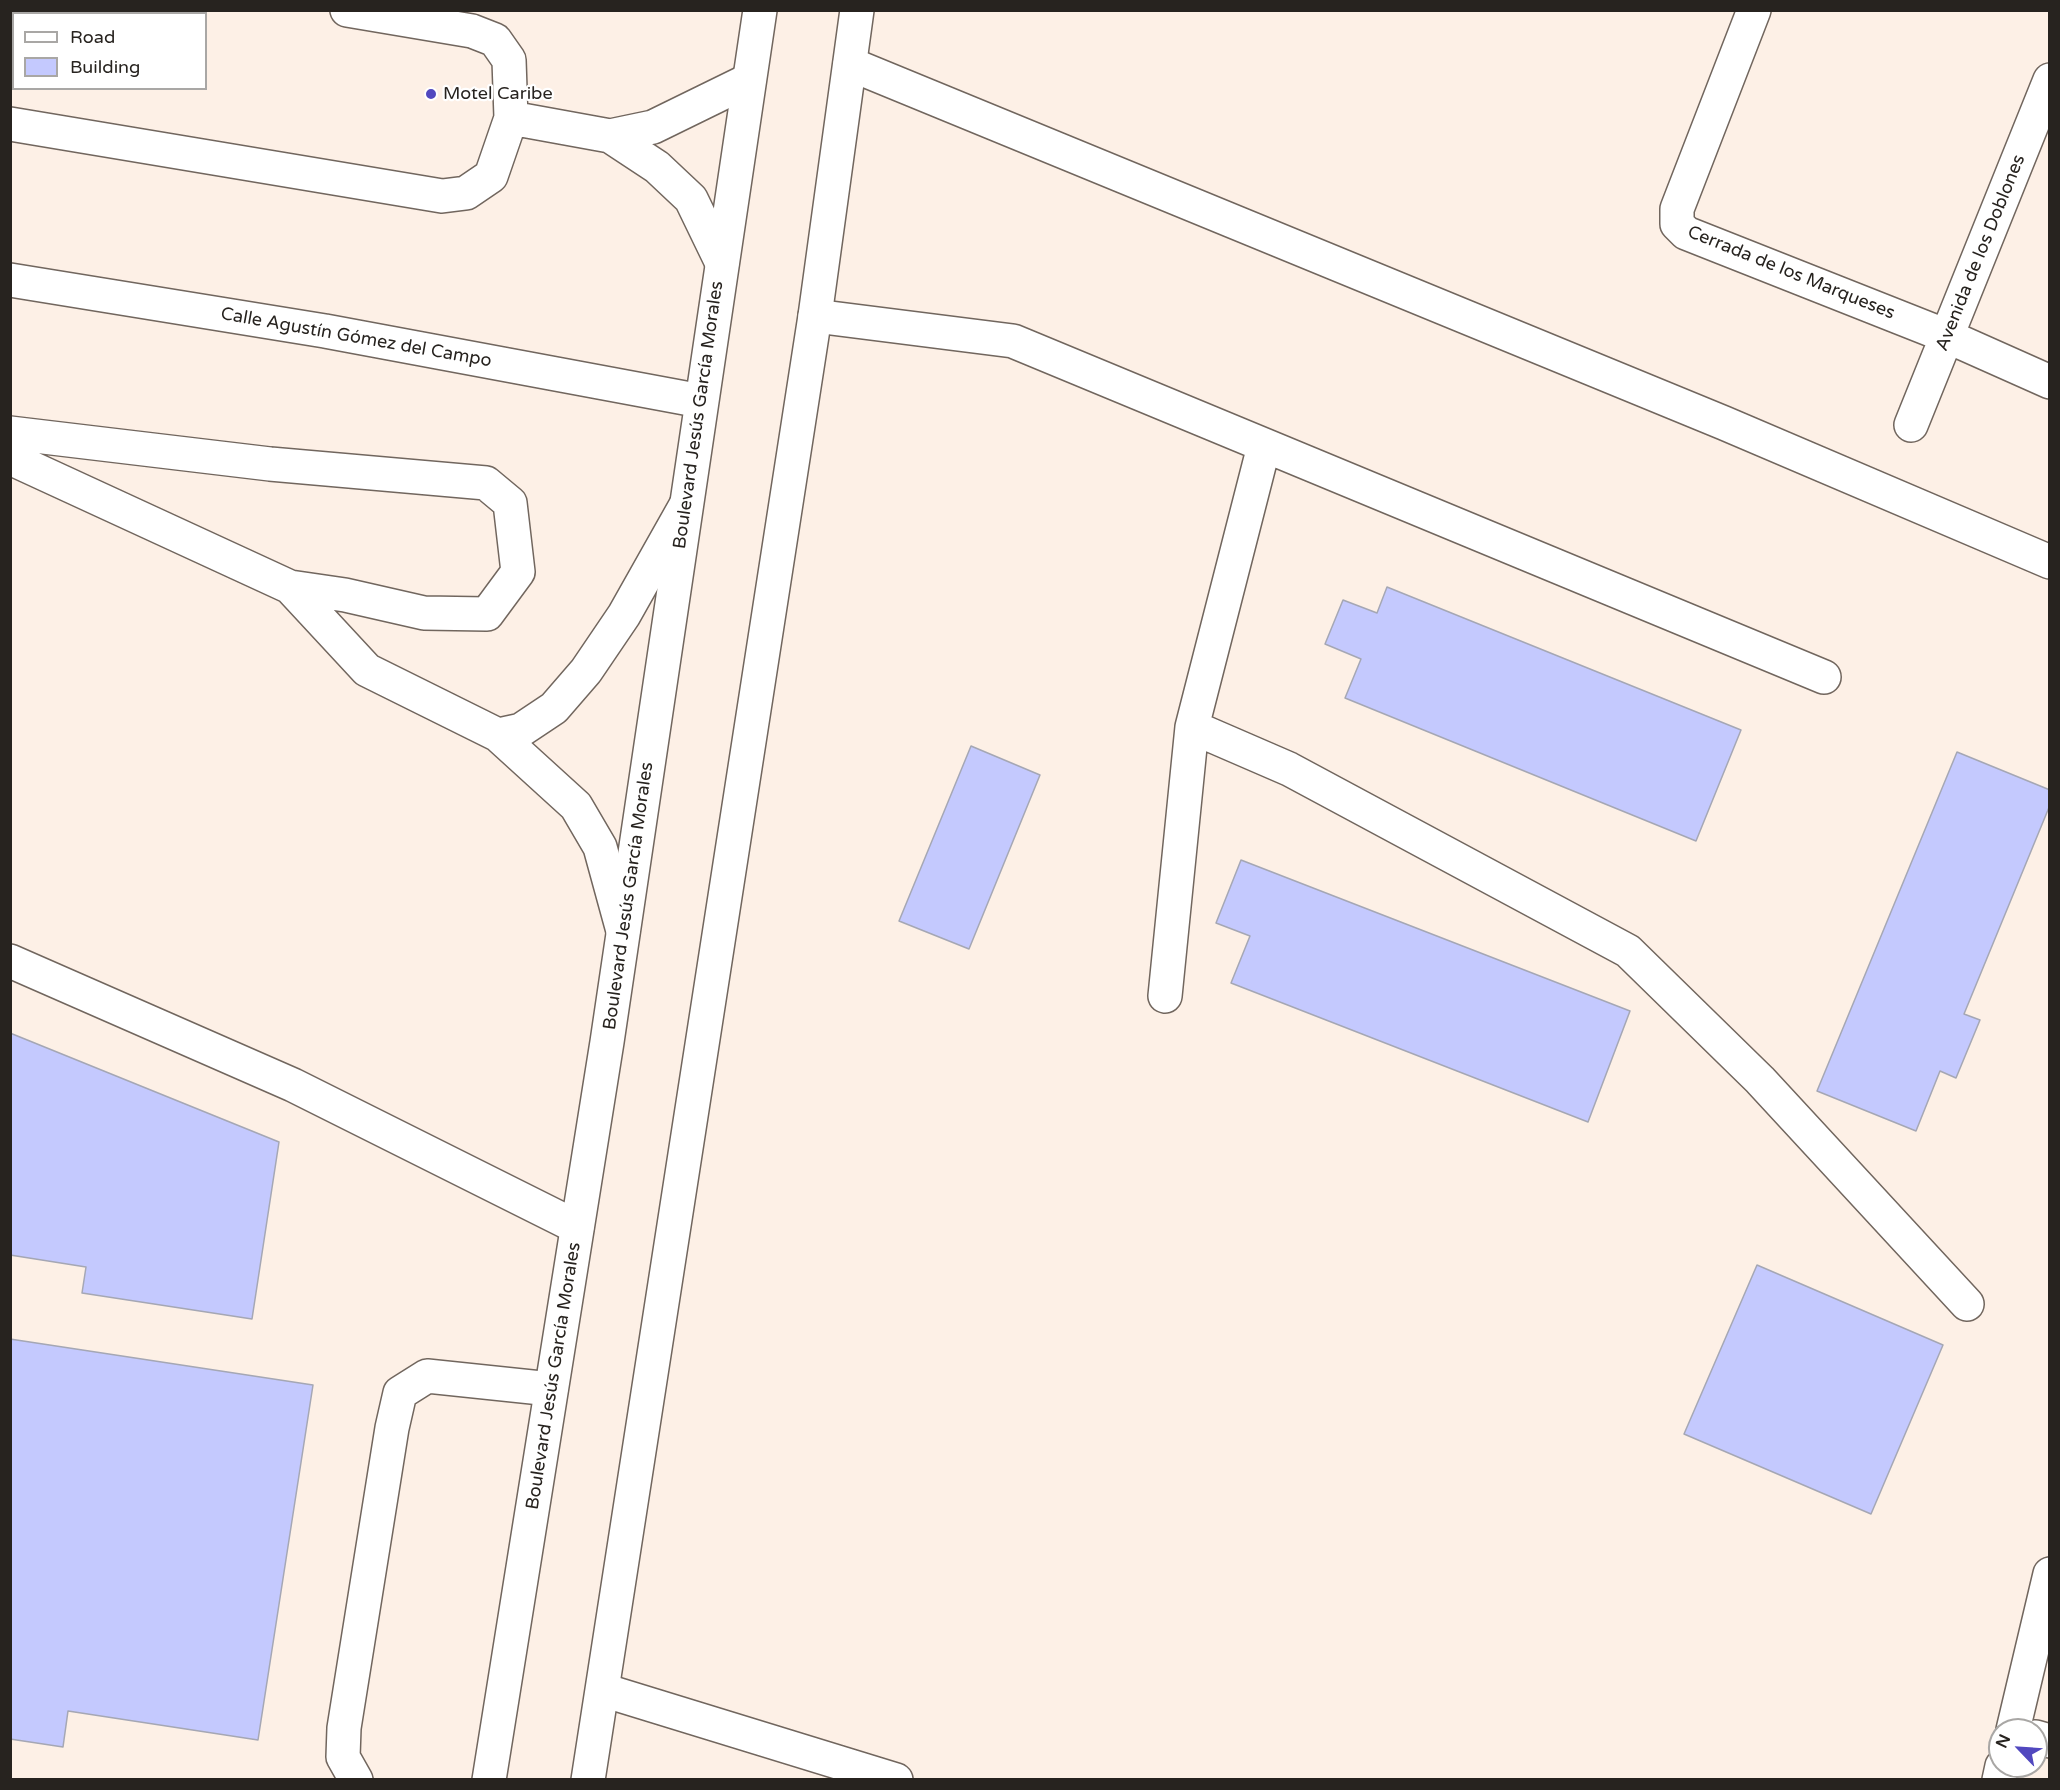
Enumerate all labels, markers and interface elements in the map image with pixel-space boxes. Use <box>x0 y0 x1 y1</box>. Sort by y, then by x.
legend <box>12 12 207 90</box>
text: Road <box>70 26 115 48</box>
text: Building <box>70 56 140 78</box>
place label: Motel Caribe <box>443 83 553 105</box>
marker: Motel Caribe <box>424 87 438 101</box>
street label: Avenida de los Doblones <box>1932 152 2030 354</box>
street label: Cerrada de los Marqueses <box>1684 221 1898 325</box>
street label: Boulevard Jesús García Morales <box>670 280 728 550</box>
street label: Calle Agustín Gómez del Campo <box>219 304 493 372</box>
street label: Boulevard Jesús García Morales <box>600 761 658 1031</box>
street label: Boulevard Jesús García Morales <box>522 1241 586 1511</box>
north arrow <box>1988 1718 2048 1778</box>
text: N <box>1992 1731 2015 1751</box>

